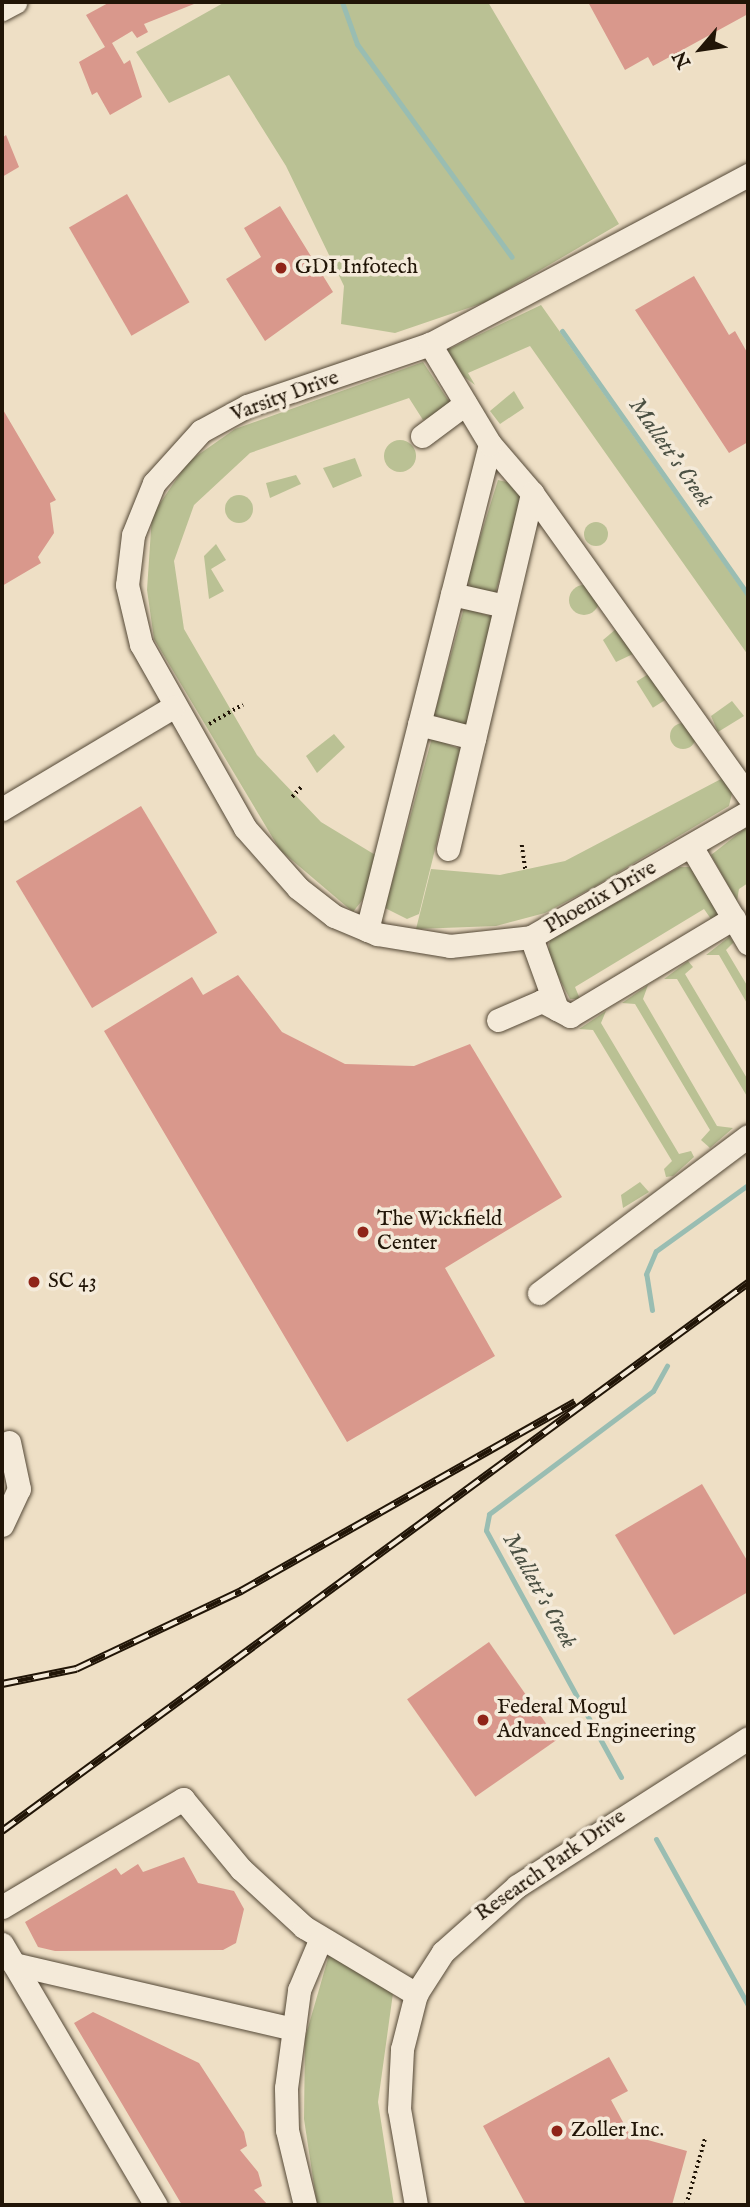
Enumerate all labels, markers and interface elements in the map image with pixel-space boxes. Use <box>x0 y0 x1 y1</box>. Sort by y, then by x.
north arrow <box>666 14 736 84</box>
text: N <box>668 46 697 72</box>
place label: GDI Infotech <box>295 255 418 281</box>
marker: GDI Infotech <box>273 260 289 276</box>
street label: Varsity Drive <box>228 366 342 428</box>
water label: Mallett's Creek <box>622 393 718 513</box>
street label: Phoenix Drive <box>541 856 661 940</box>
place label: The Wickfield Center <box>377 1207 502 1257</box>
marker: The Wickfield Center <box>355 1224 371 1240</box>
place label: SC 43 <box>48 1269 97 1295</box>
marker: SC 43 <box>26 1274 42 1290</box>
water label: Mallett's Creek <box>496 1529 582 1653</box>
place label: Federal Mogul Advanced Engineering <box>497 1695 695 1745</box>
marker: Federal Mogul Advanced Engineering <box>475 1712 491 1728</box>
street label: Research Park Drive <box>471 1805 631 1927</box>
place label: Zoller Inc. <box>571 2118 664 2144</box>
marker: Zoller Inc. <box>549 2123 565 2139</box>

